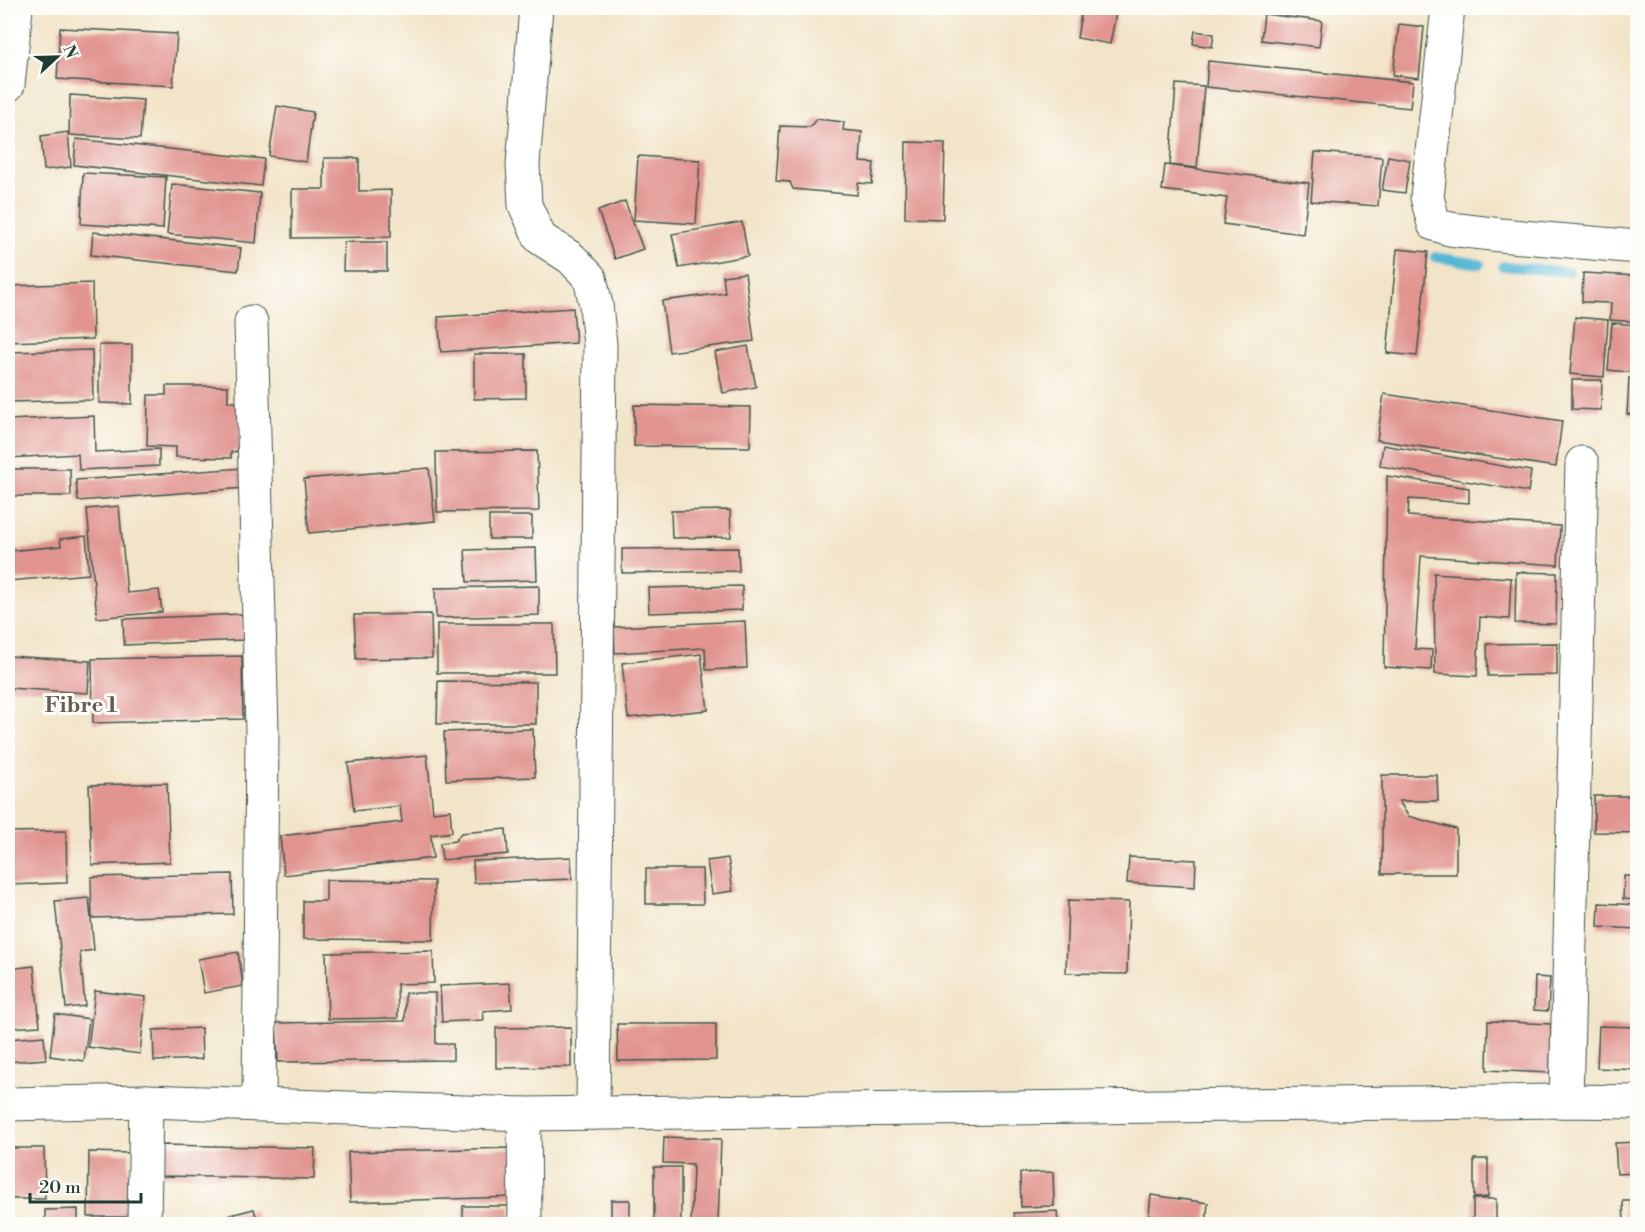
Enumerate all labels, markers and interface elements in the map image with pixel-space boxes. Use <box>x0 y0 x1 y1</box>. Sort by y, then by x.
north arrow <box>27 27 87 87</box>
text: N <box>58 42 82 62</box>
district label: Fibre 1 <box>45 692 118 719</box>
scale bar <box>30 1166 141 1204</box>
text: 20 m <box>39 1176 81 1199</box>

